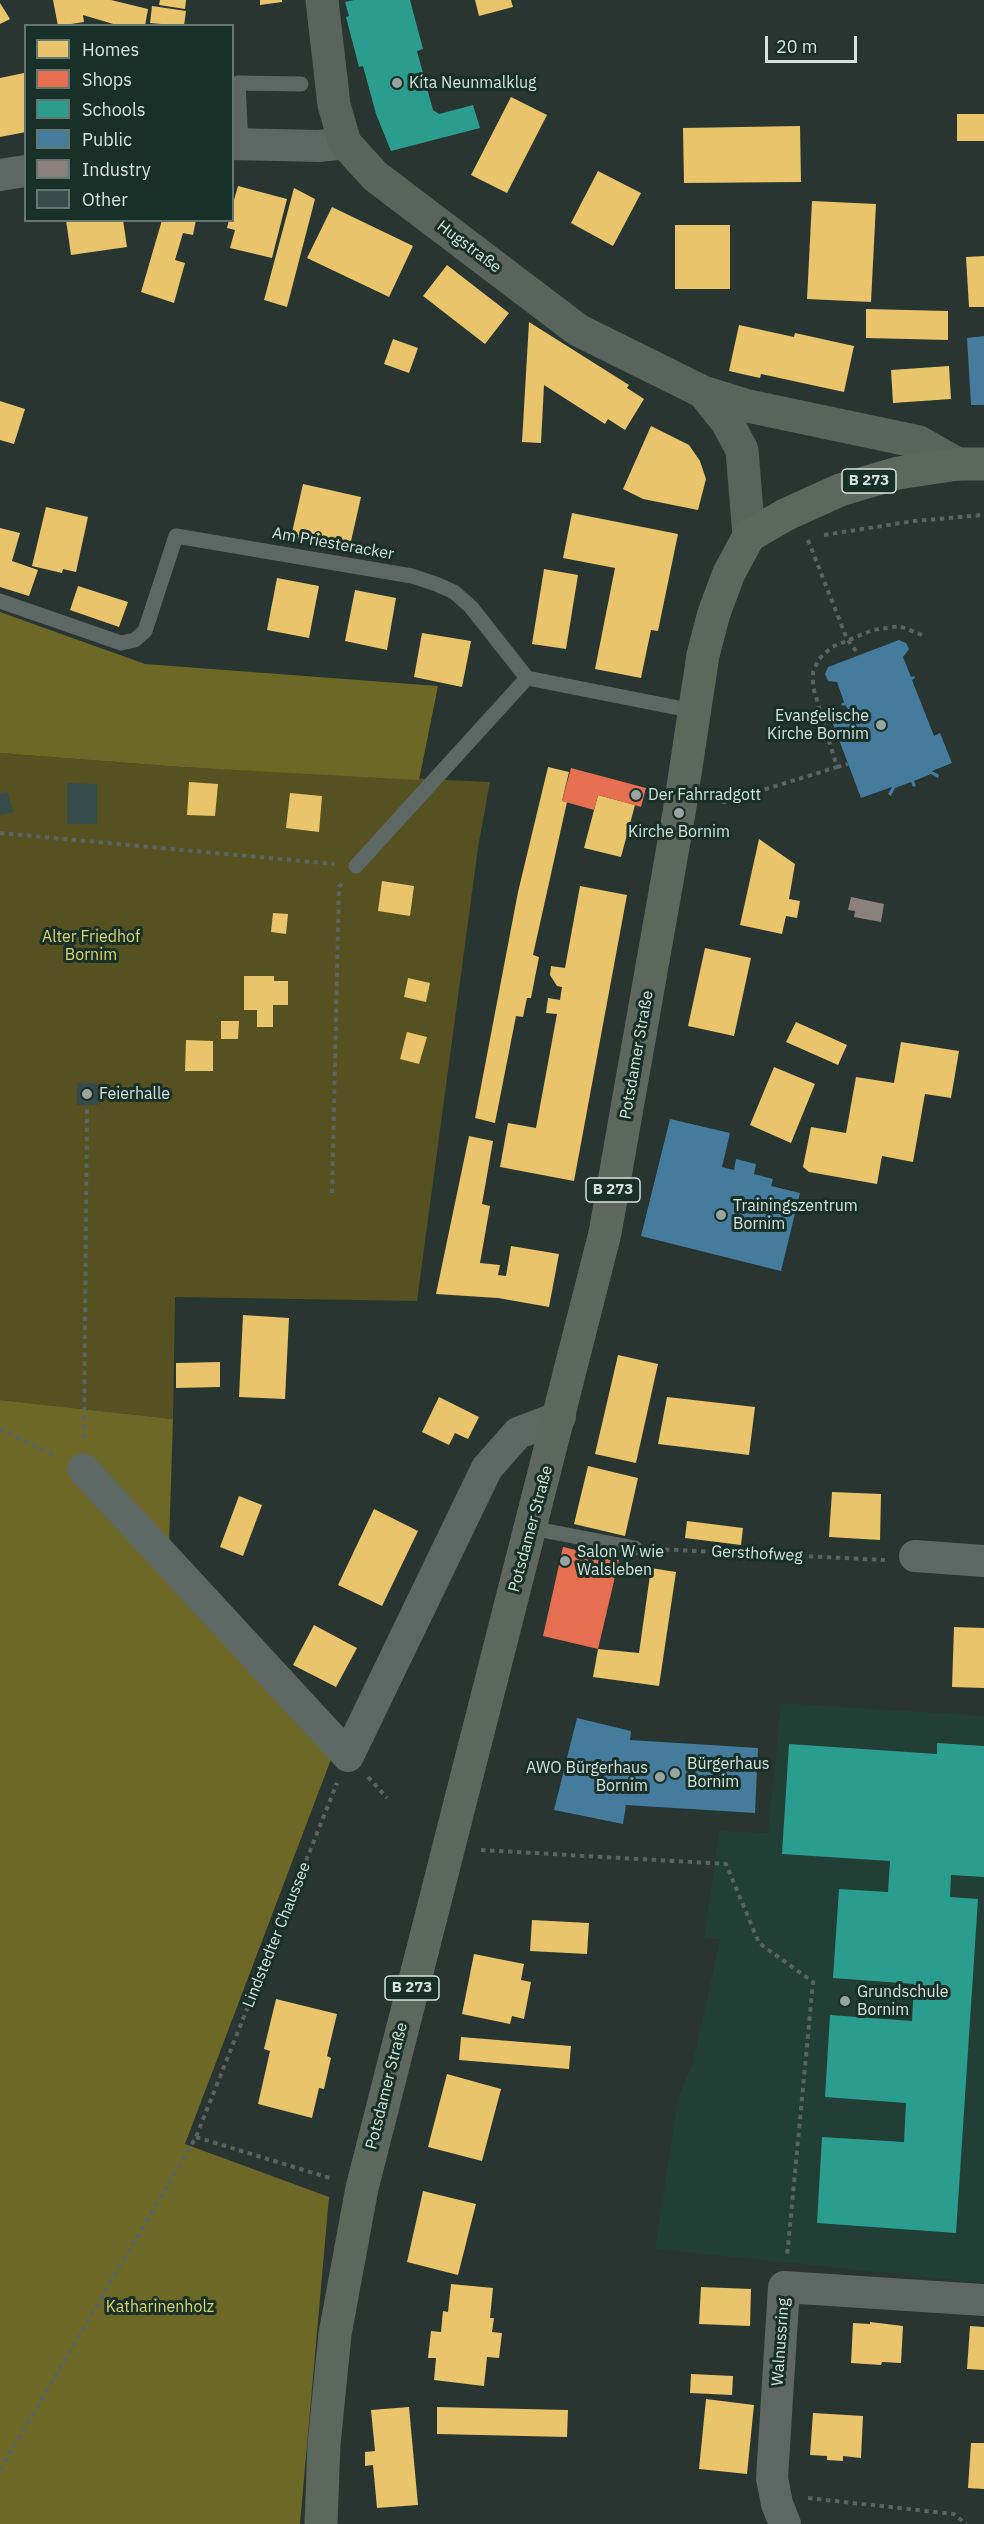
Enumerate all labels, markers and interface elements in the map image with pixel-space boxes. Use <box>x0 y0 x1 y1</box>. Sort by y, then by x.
legend <box>24 24 234 222</box>
scale bar <box>768 24 860 62</box>
text: 20 m <box>776 35 818 58</box>
text: Homes <box>82 38 139 61</box>
text: Shops <box>82 68 132 91</box>
place label: Kita Neunmalklug <box>409 73 537 93</box>
marker: Kita Neunmalklug <box>390 76 404 90</box>
text: Schools <box>82 98 146 121</box>
text: Public <box>82 128 132 151</box>
text: Industry <box>82 158 151 181</box>
text: Other <box>82 188 128 211</box>
street label: Hugstraße <box>433 217 505 277</box>
road number: B 273 <box>842 469 896 493</box>
street label: Am Priesteracker <box>271 524 395 564</box>
place label: Evangelische Kirche Bornim <box>767 706 869 744</box>
marker: Evangelische Kirche Bornim <box>874 718 888 732</box>
place label: Der Fahrradgott <box>648 785 761 805</box>
marker: Der Fahrradgott <box>629 788 643 802</box>
marker: Kirche Bornim <box>672 806 686 820</box>
place label: Kirche Bornim <box>628 822 730 842</box>
park label: Alter Friedhof Bornim <box>42 927 140 965</box>
street label: Potsdamer Straße <box>616 989 658 1121</box>
place label: Feierhalle <box>99 1084 170 1104</box>
marker: Feierhalle <box>80 1087 94 1101</box>
road number: B 273 <box>586 1178 640 1202</box>
place label: Trainingszentrum Bornim <box>733 1196 858 1234</box>
marker: Trainingszentrum Bornim <box>714 1208 728 1222</box>
street label: Potsdamer Straße <box>505 1464 557 1594</box>
place label: Salon W wie Walsleben <box>577 1542 664 1580</box>
street label: Gersthofweg <box>711 1542 803 1566</box>
marker: Salon W wie Walsleben <box>558 1554 572 1568</box>
place label: Bürgerhaus Bornim <box>687 1754 770 1792</box>
place label: AWO Bürgerhaus Bornim <box>526 1758 648 1796</box>
marker: Bürgerhaus Bornim <box>668 1766 682 1780</box>
marker: AWO Bürgerhaus Bornim <box>653 1770 667 1784</box>
street label: Lindstedter Chaussee <box>239 1859 315 2011</box>
road number: B 273 <box>385 1976 439 2000</box>
place label: Grundschule Bornim <box>857 1982 949 2020</box>
marker: Grundschule Bornim <box>838 1994 852 2008</box>
street label: Potsdamer Straße <box>362 2020 412 2152</box>
park label: Katharinenholz <box>106 2297 214 2317</box>
street label: Walnussring <box>768 2297 794 2387</box>

